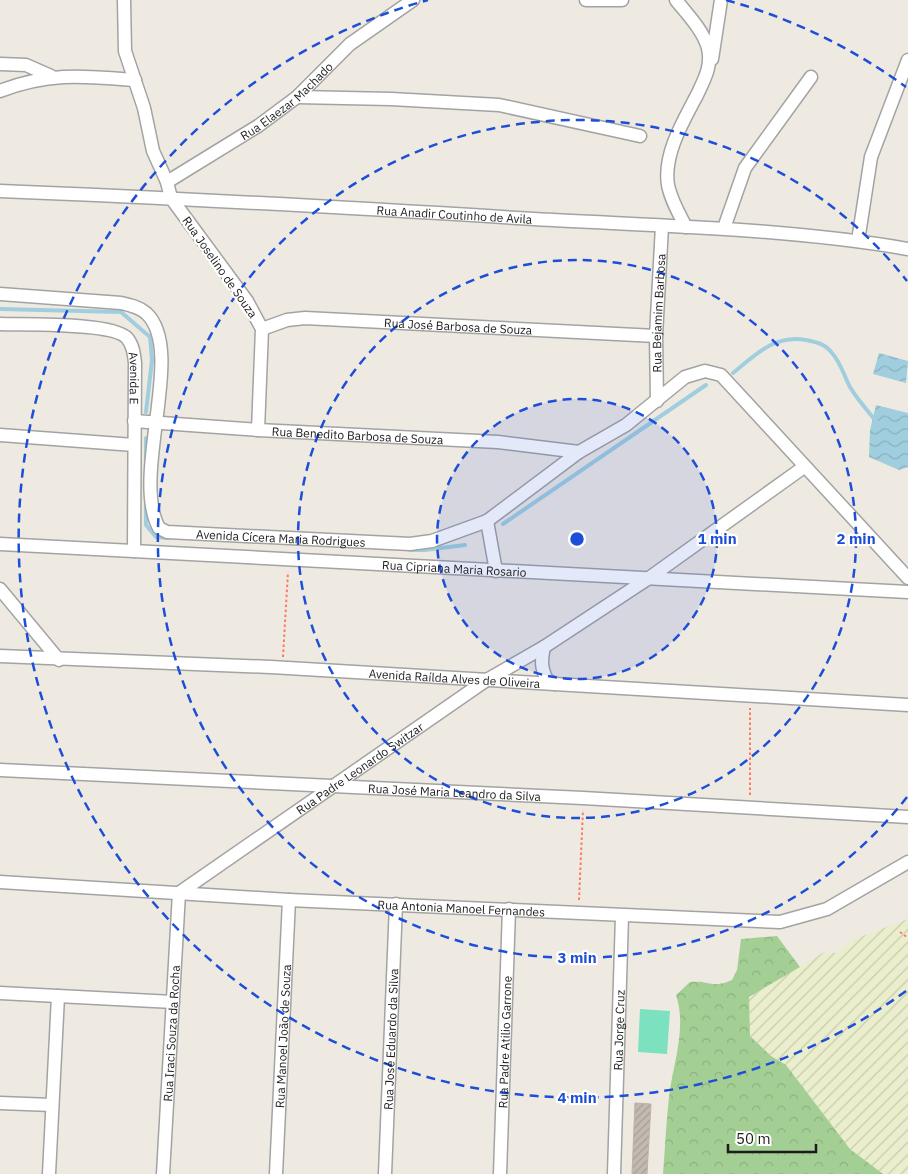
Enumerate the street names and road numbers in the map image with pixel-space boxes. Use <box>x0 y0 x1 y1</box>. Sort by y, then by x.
street label: Rua Elaezar Machado <box>237 58 336 143</box>
street label: Rua Anadir Coutinho de Avila <box>376 202 533 226</box>
street label: Rua Joselino de Souza <box>179 213 261 321</box>
street label: Rua Bejamim Barbosa <box>648 253 668 373</box>
street label: Rua José Barbosa de Souza <box>384 315 533 337</box>
street label: Avenida E <box>126 351 143 405</box>
street label: Rua Benedito Barbosa de Souza <box>271 423 444 447</box>
street label: Avenida Cícera Maria Rodrigues <box>196 526 366 549</box>
street label: Rua Cipriana Maria Rosario <box>382 557 527 579</box>
street label: Avenida Raílda Alves de Oliveira <box>368 665 541 691</box>
street label: Rua Padre Leonardo Switzar <box>293 718 426 817</box>
street label: Rua José Maria Leandro da Silva <box>368 780 542 803</box>
street label: Rua Antonia Manoel Fernandes <box>377 896 546 919</box>
street label: Rua Manoel João de Souza <box>272 963 293 1108</box>
street label: Rua Iraci Souza da Rocha <box>160 964 182 1102</box>
street label: Rua José Eduardo da Silva <box>380 968 401 1110</box>
street label: Rua Padre Atilio Garrone <box>495 975 514 1109</box>
street label: Rua Jorge Cruz <box>610 989 627 1071</box>

